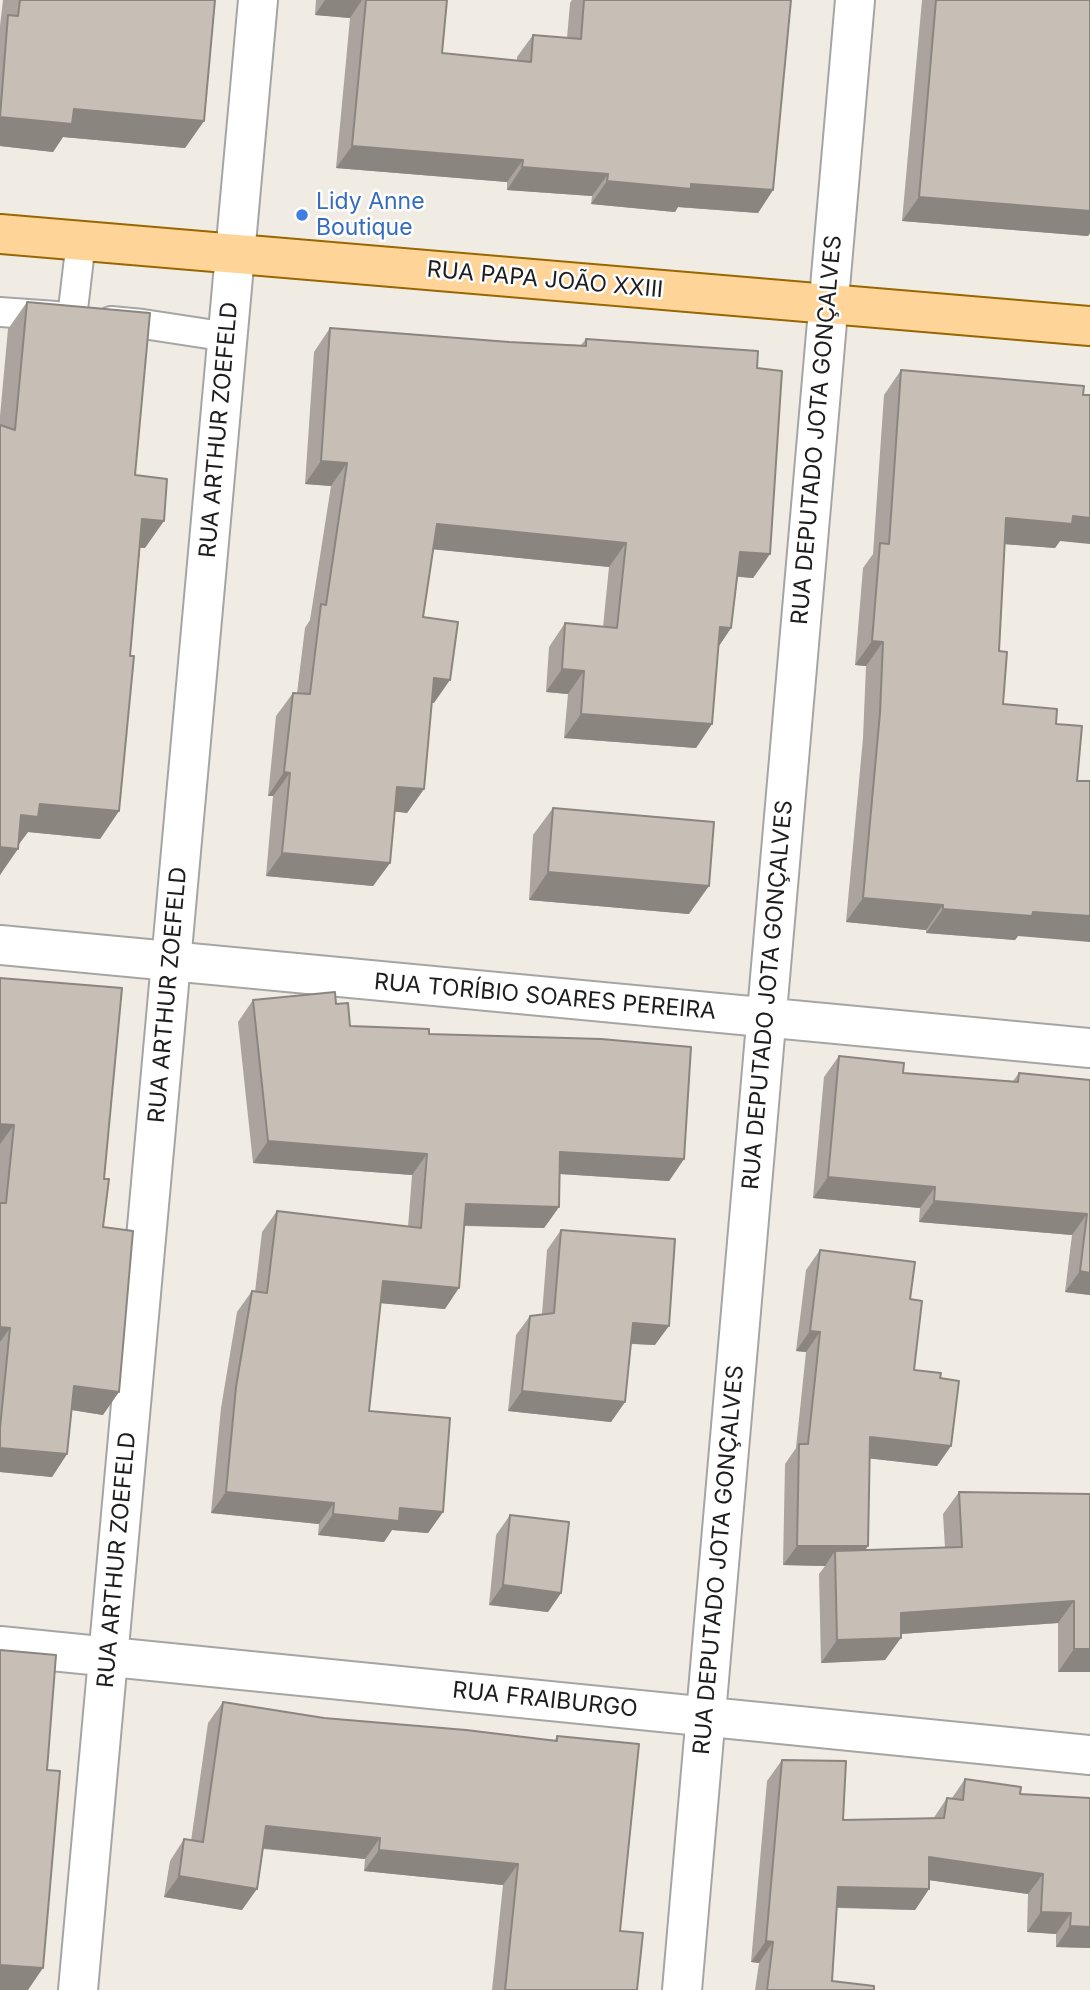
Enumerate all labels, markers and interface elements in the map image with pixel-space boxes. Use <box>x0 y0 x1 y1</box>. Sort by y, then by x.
place label: Lidy Anne Boutique <box>316 188 425 242</box>
marker: Lidy Anne Boutique <box>294 207 310 223</box>
street label: RUA DEPUTADO JOTA GONÇALVES <box>786 234 848 626</box>
street label: RUA PAPA JOÃO XXIII <box>426 256 664 304</box>
street label: RUA ARTHUR ZOEFELD <box>194 301 244 559</box>
street label: RUA DEPUTADO JOTA GONÇALVES <box>737 799 799 1191</box>
street label: RUA ARTHUR ZOEFELD <box>143 866 193 1124</box>
street label: RUA TORÍBIO SOARES PEREIRA <box>373 968 717 1026</box>
street label: RUA DEPUTADO JOTA GONÇALVES <box>688 1364 750 1756</box>
street label: RUA ARTHUR ZOEFELD <box>92 1431 142 1689</box>
street label: RUA FRAIBURGO <box>451 1677 639 1723</box>

